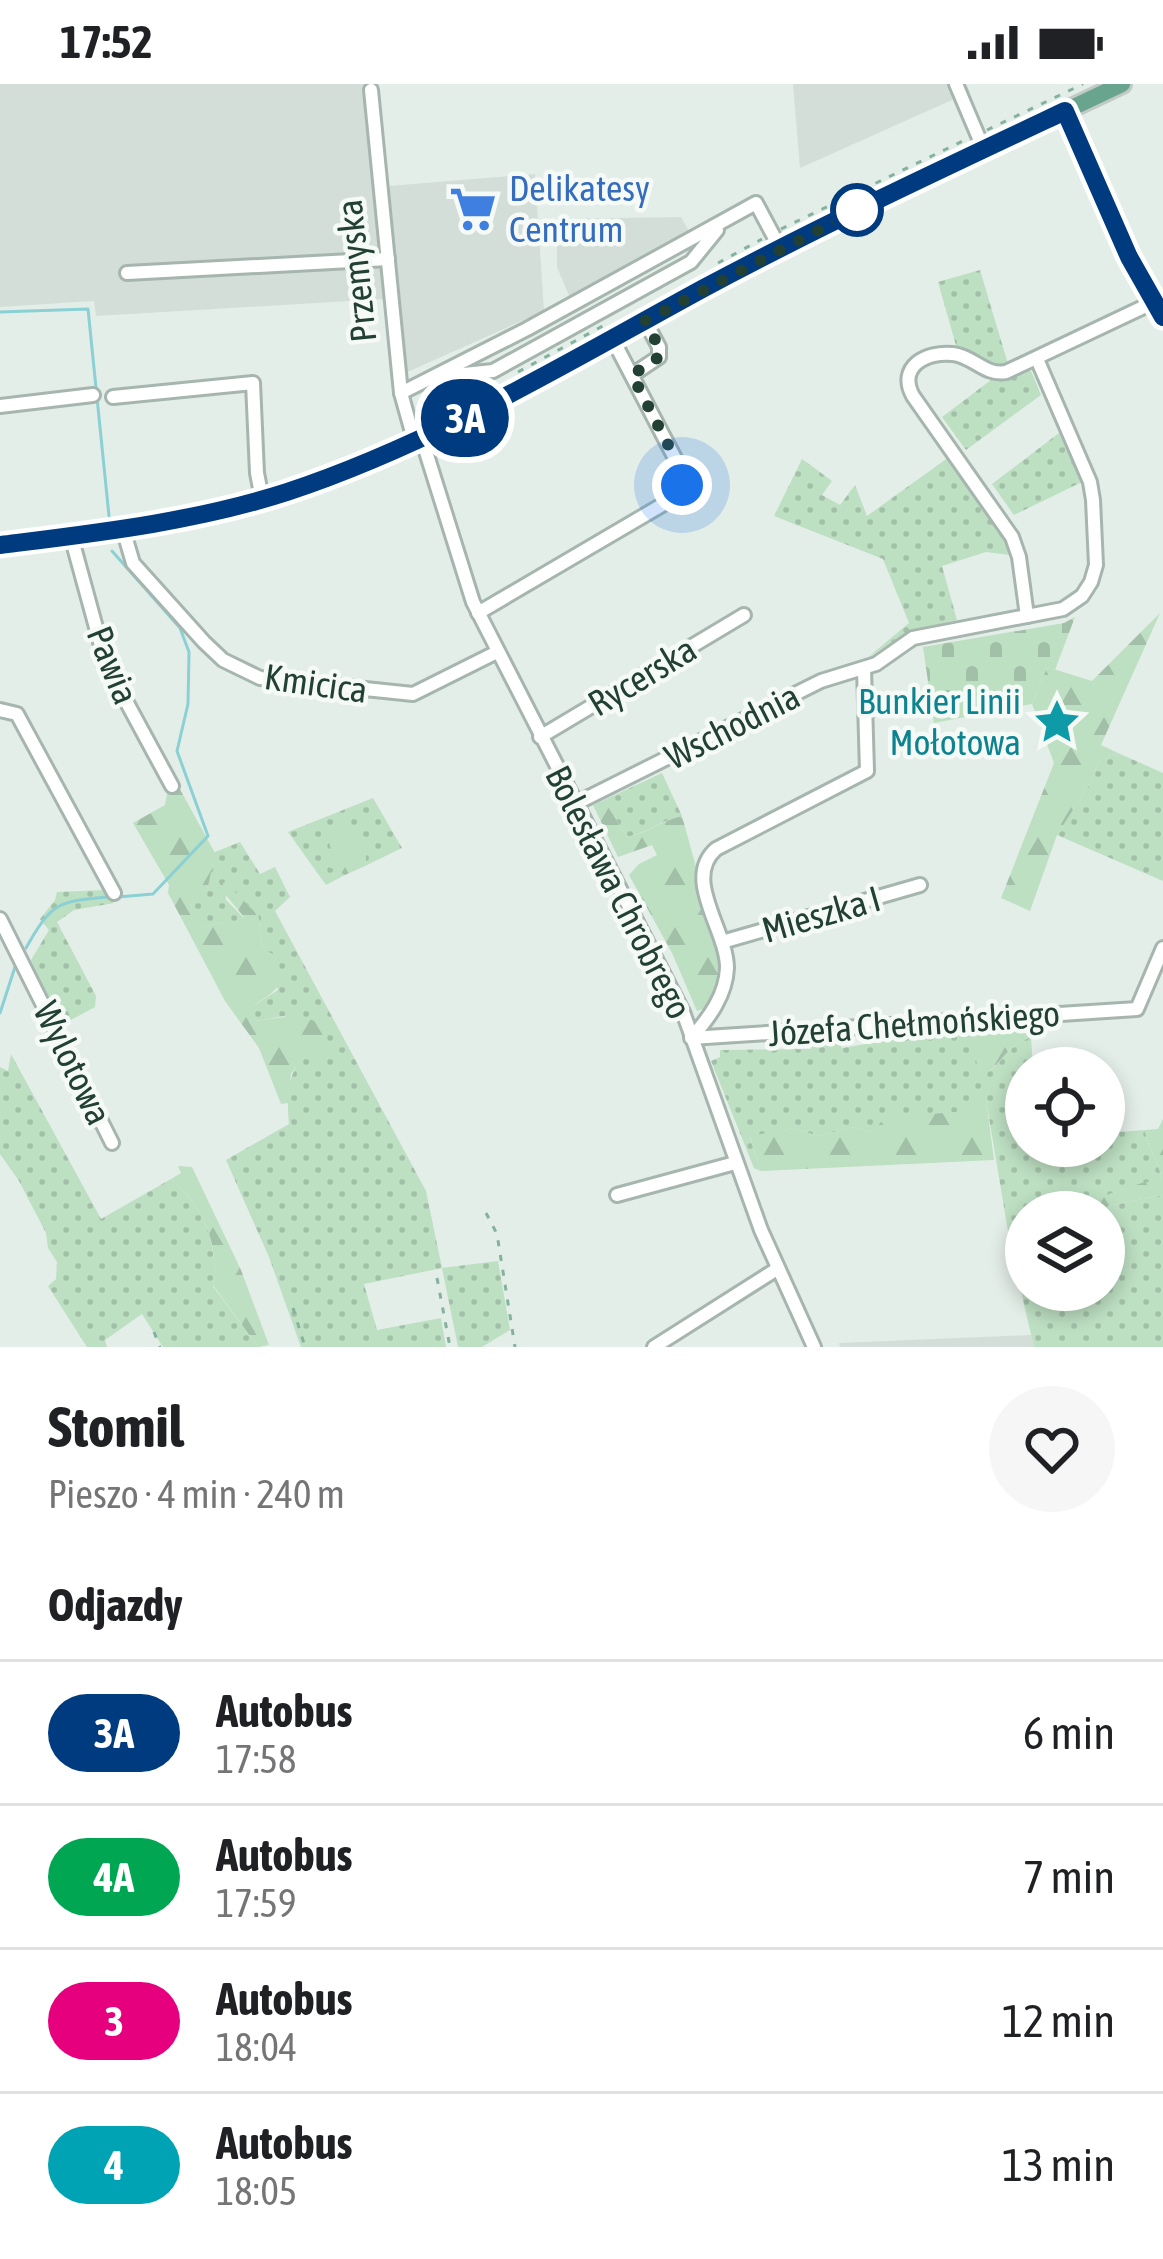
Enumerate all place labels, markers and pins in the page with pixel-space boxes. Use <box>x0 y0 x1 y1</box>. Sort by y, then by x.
place label: Delikatesy Centrum <box>509 167 650 250</box>
supermarket icon: Delikatesy Centrum <box>448 184 498 234</box>
unlabelled marker <box>832 185 882 235</box>
place label: Bunkier Linii Mołotowa <box>858 680 1021 763</box>
place icon: Bunkier Linii Mołotowa <box>1032 697 1082 747</box>

